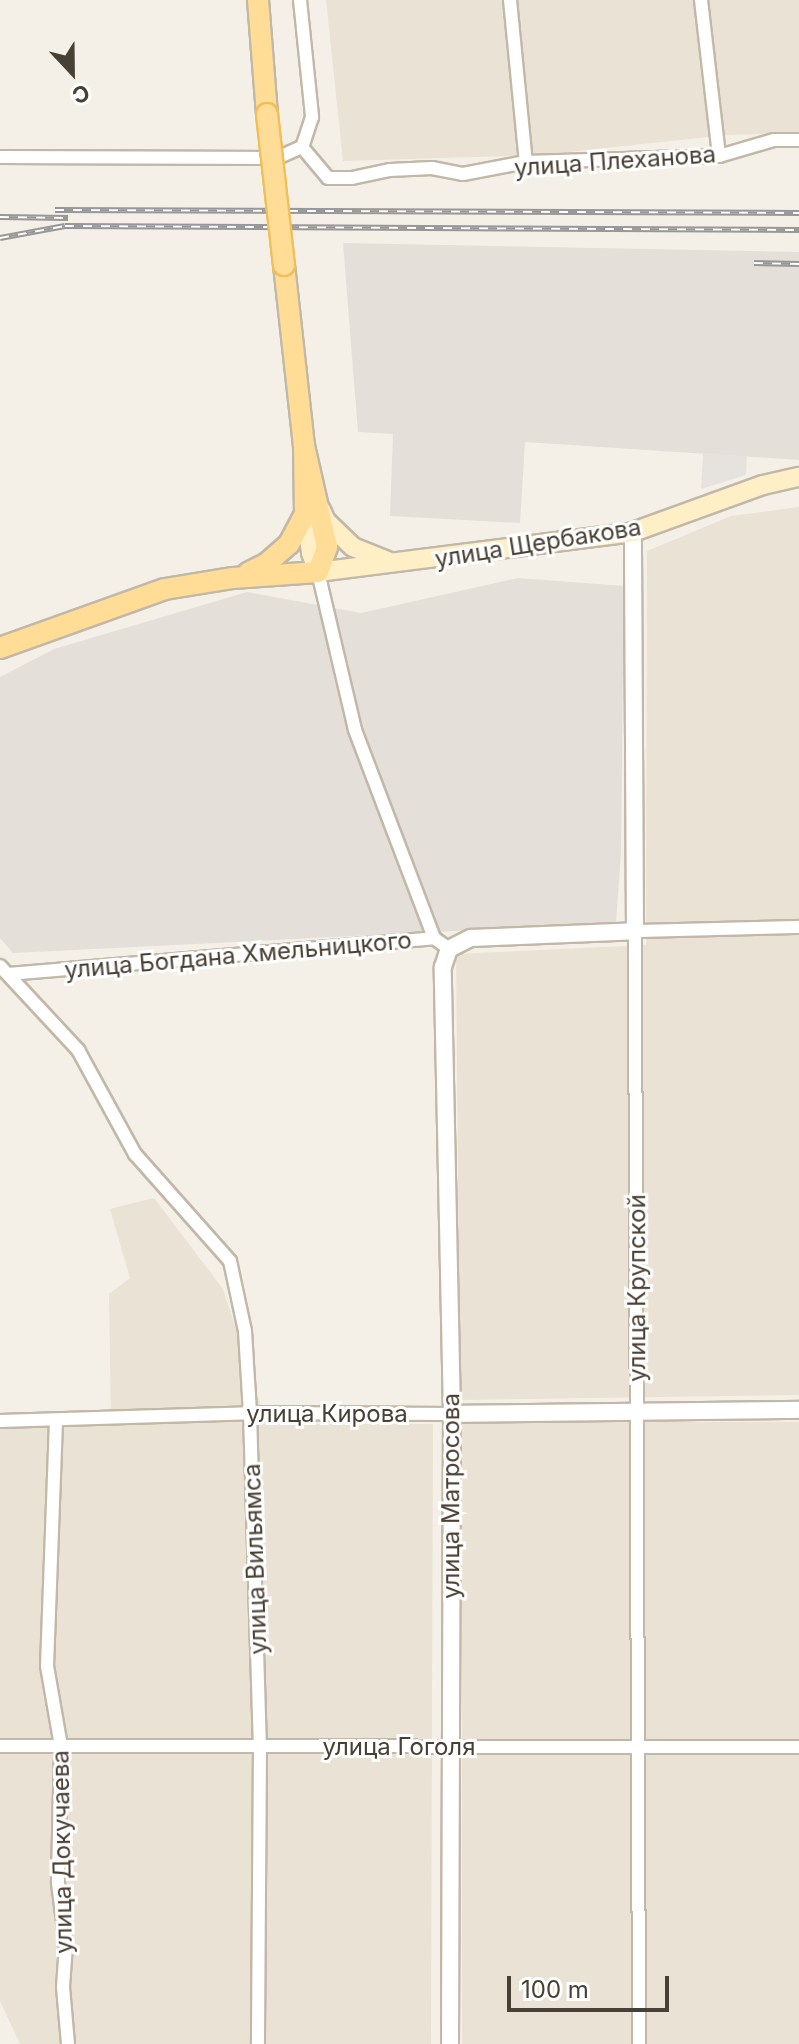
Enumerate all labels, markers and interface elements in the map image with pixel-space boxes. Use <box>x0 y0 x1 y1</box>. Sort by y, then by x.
north arrow <box>32 32 112 112</box>
text: С <box>69 79 93 109</box>
street label: улица Плеханова <box>513 140 717 182</box>
street label: улица Щербакова <box>433 512 643 574</box>
street label: улица Богдана Хмельницкого <box>63 925 413 985</box>
street label: улица Крупской <box>623 1194 651 1382</box>
street label: улица Матросова <box>437 1393 465 1599</box>
street label: улица Кирова <box>246 1400 408 1428</box>
street label: улица Вильямса <box>237 1463 273 1655</box>
street label: улица Гоголя <box>323 1733 475 1761</box>
street label: улица Докучаева <box>46 1750 78 1954</box>
scale bar <box>511 1960 673 2010</box>
text: 100 m <box>521 1975 589 2004</box>

